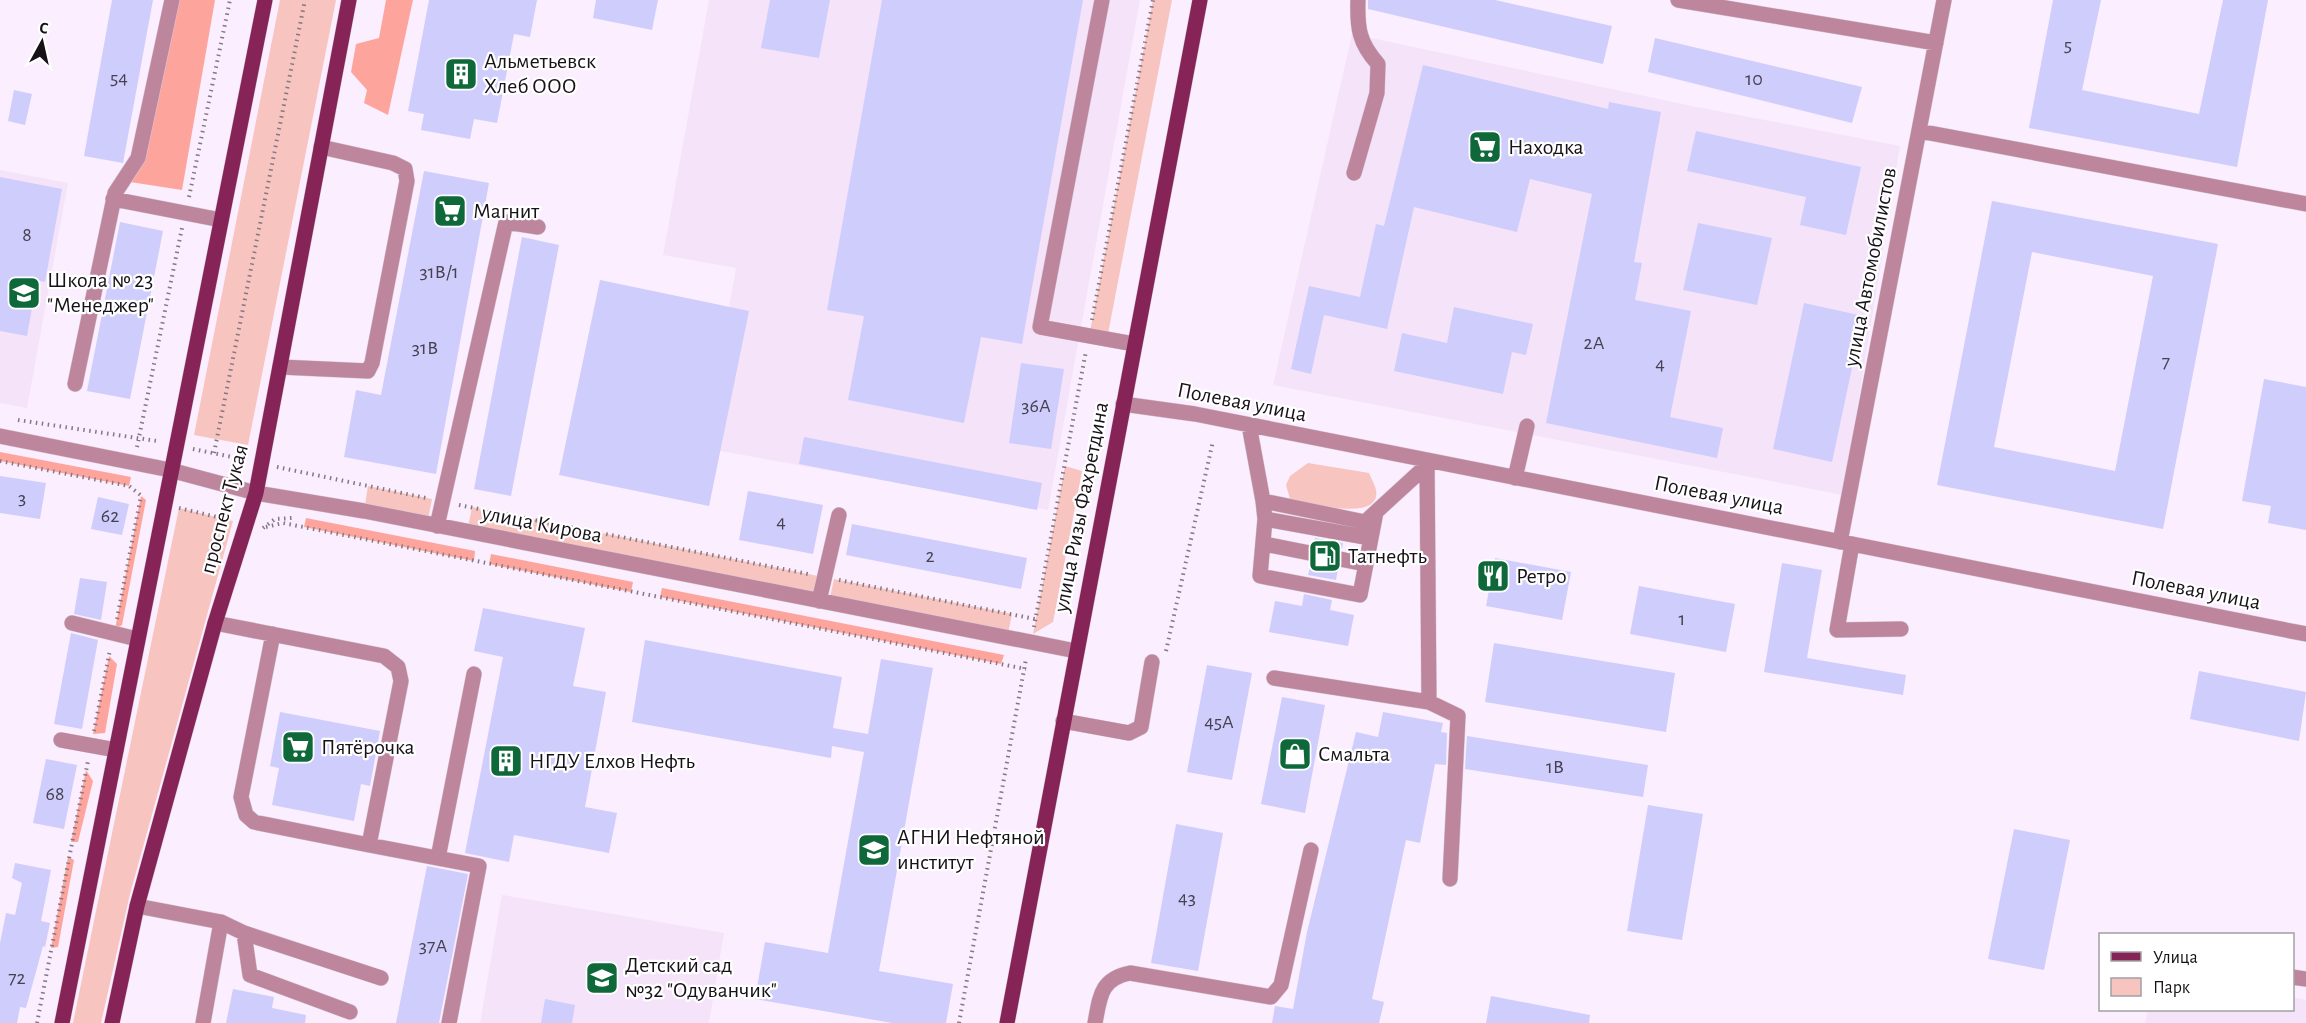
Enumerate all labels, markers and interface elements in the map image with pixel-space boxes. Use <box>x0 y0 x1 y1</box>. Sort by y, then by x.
north arrow <box>12 12 72 72</box>
text: С <box>38 20 50 37</box>
house number: 5 <box>2064 35 2072 55</box>
place label: Альметьевск Хлеб ООО <box>484 50 596 97</box>
building icon: Альметьевск Хлеб ООО <box>443 56 479 92</box>
house number: 54 <box>110 68 128 88</box>
house number: 10 <box>1745 69 1763 89</box>
supermarket icon: Находка <box>1467 129 1503 165</box>
place label: Находка <box>1508 136 1584 158</box>
street label: улица Автомобилистов <box>1840 165 1900 370</box>
supermarket icon: Магнит <box>432 193 468 229</box>
place label: Магнит <box>473 200 540 222</box>
house number: 8 <box>22 225 32 245</box>
house number: 31В/1 <box>419 262 459 282</box>
place label: Школа № 23 "Менеджер" <box>47 269 154 316</box>
school or university icon: Школа № 23 "Менеджер" <box>6 275 42 311</box>
house number: 2А <box>1584 333 1605 353</box>
house number: 31В <box>412 338 438 358</box>
house number: 7 <box>2162 352 2170 372</box>
house number: 4 <box>1655 354 1665 374</box>
street label: Полевая улица <box>1175 379 1309 425</box>
house number: 36А <box>1021 396 1051 416</box>
street label: улица Ризы Фахретдина <box>1050 400 1112 615</box>
street label: проспект Тукая <box>196 442 252 576</box>
street label: Полевая улица <box>1652 472 1786 518</box>
house number: 3 <box>18 488 26 508</box>
street label: улица Кирова <box>479 501 604 546</box>
house number: 62 <box>101 506 119 526</box>
house number: 4 <box>776 512 786 532</box>
fuel station icon: Татнефть <box>1307 538 1343 574</box>
place label: Татнефть <box>1348 545 1427 567</box>
house number: 2 <box>925 546 935 566</box>
restaurant icon: Ретро <box>1475 558 1511 594</box>
place label: Ретро <box>1516 565 1567 587</box>
street label: Полевая улица <box>2129 567 2263 613</box>
house number: 1 <box>1679 609 1685 629</box>
house number: 45А <box>1204 712 1234 732</box>
supermarket icon: Пятёрочка <box>280 729 316 765</box>
place label: Пятёрочка <box>321 736 415 758</box>
shop icon: Смальта <box>1277 736 1313 772</box>
building icon: НГДУ Елхов Нефть <box>488 743 524 779</box>
place label: Смальта <box>1318 743 1390 765</box>
place label: НГДУ Елхов Нефть <box>529 750 695 772</box>
house number: 1В <box>1546 757 1564 777</box>
house number: 68 <box>46 784 64 804</box>
place label: АГНИ Нефтяной институт <box>897 826 1045 873</box>
school or university icon: АГНИ Нефтяной институт <box>856 832 892 868</box>
house number: 43 <box>1178 888 1196 908</box>
legend <box>2099 933 2294 1011</box>
house number: 37А <box>419 936 447 956</box>
text: Улица <box>2153 949 2198 967</box>
place label: Детский сад №32 "Одуванчик" <box>625 954 777 1001</box>
school or university icon: Детский сад №32 "Одуванчик" <box>584 960 620 996</box>
house number: 72 <box>8 968 26 988</box>
text: Парк <box>2153 979 2191 997</box>

